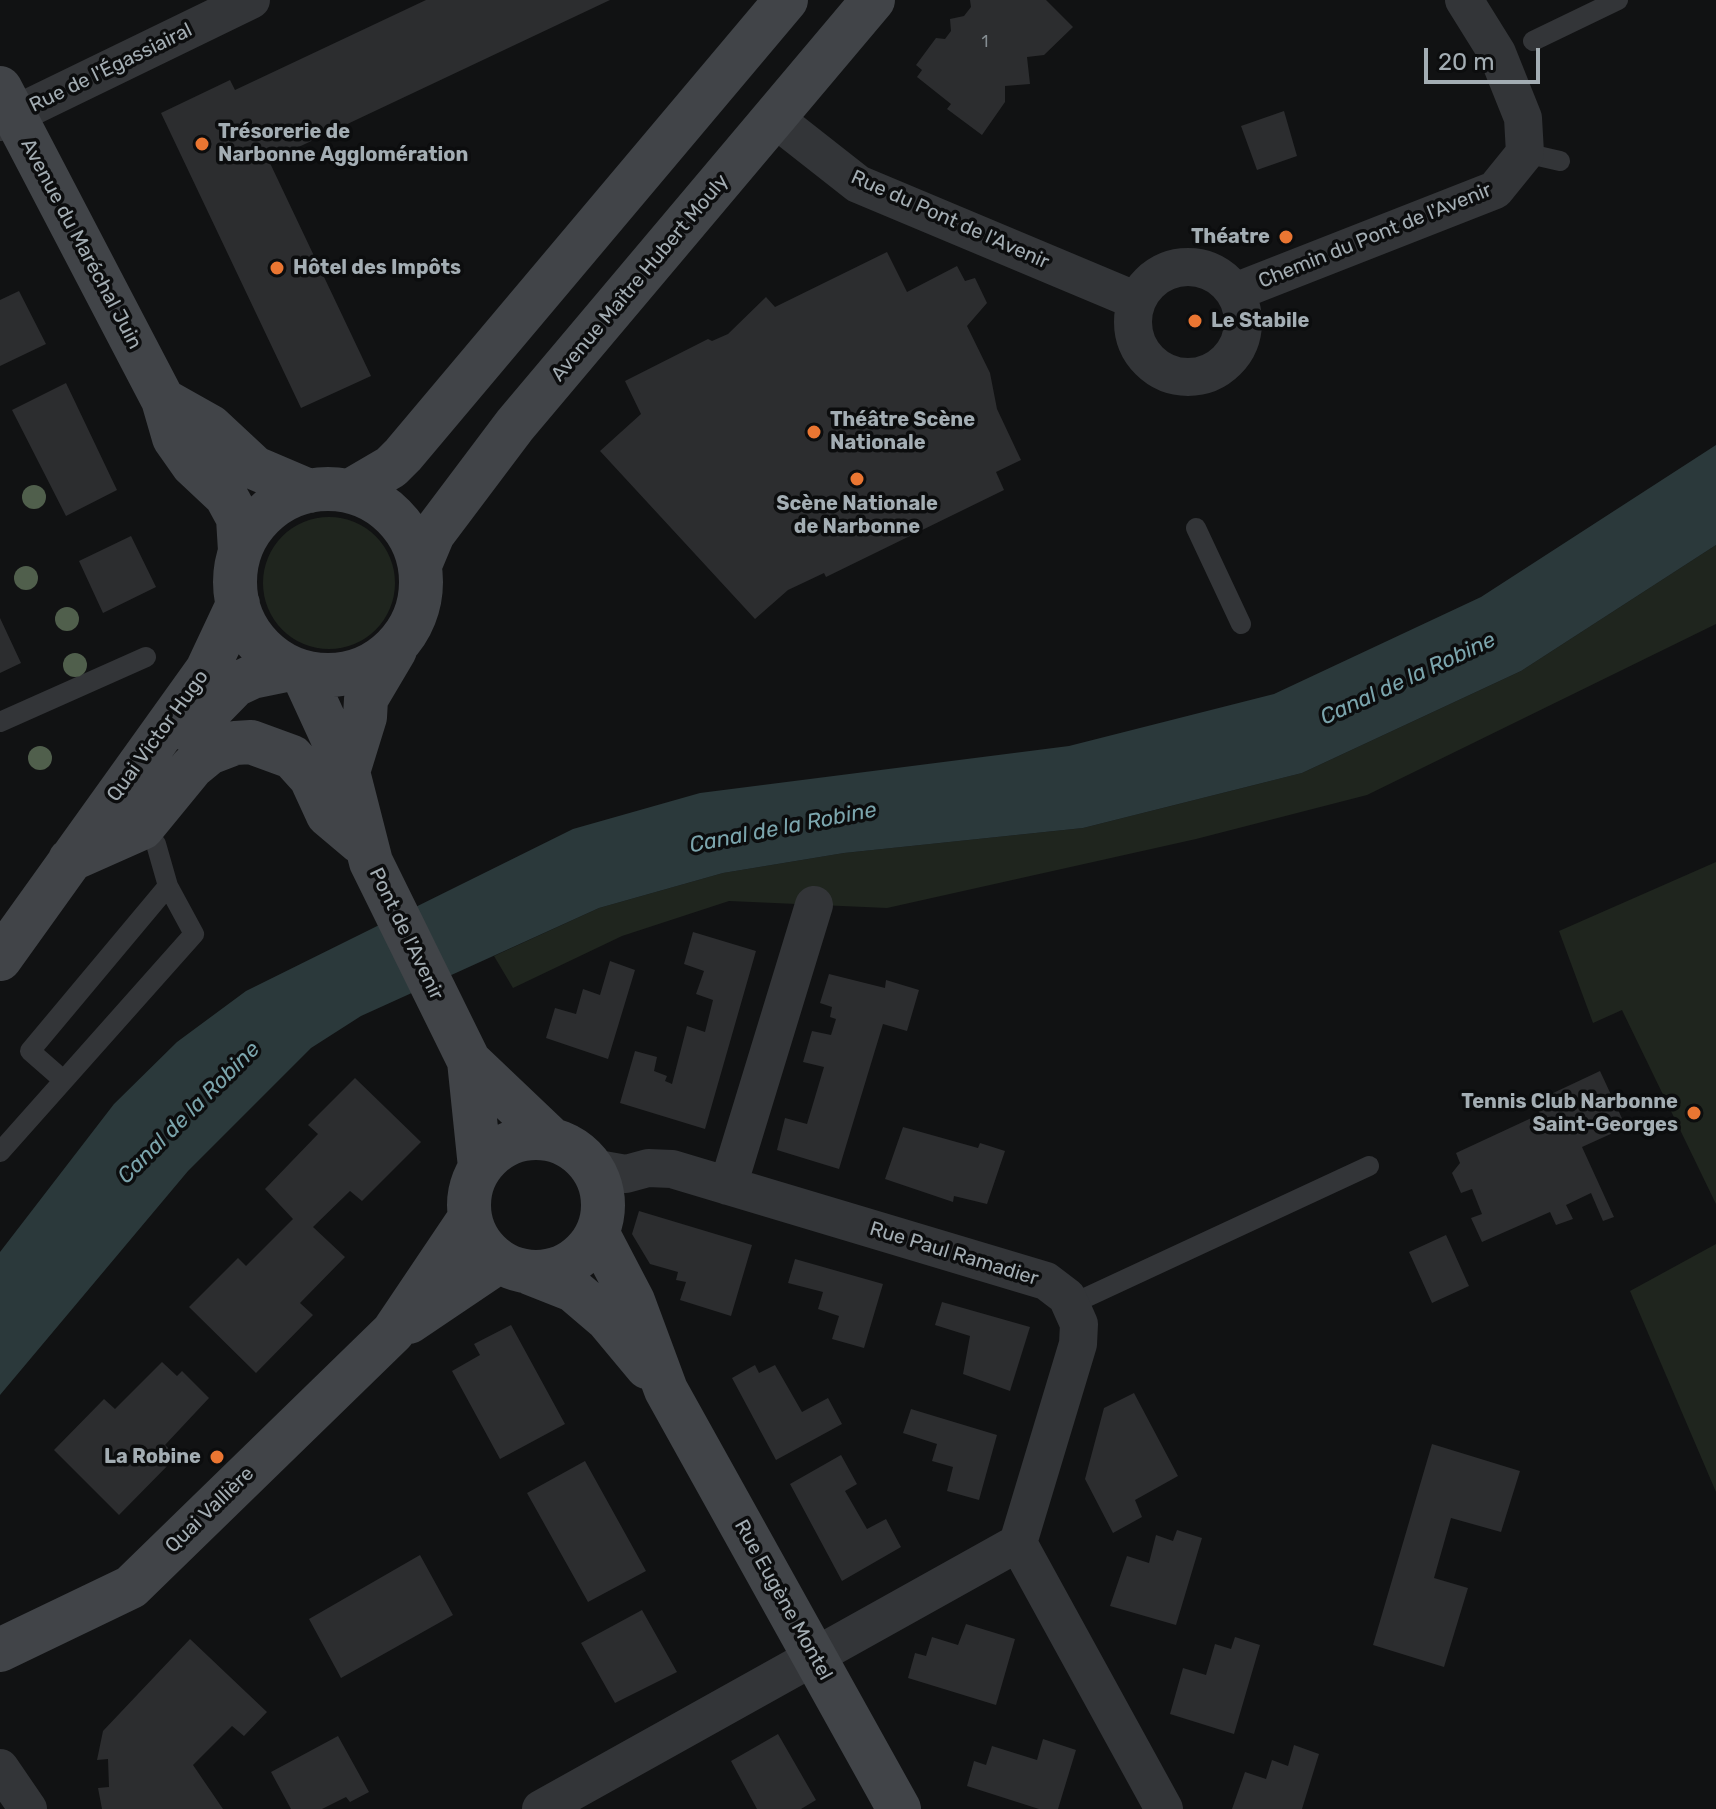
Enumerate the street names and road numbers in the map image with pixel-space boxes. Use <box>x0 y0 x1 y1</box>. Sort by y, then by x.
street label: Rue de l'Égassiairal <box>26 18 196 118</box>
street label: Avenue du Maréchal Juin <box>15 135 147 353</box>
street label: Rue du Pont de l'Avenir <box>847 166 1053 274</box>
street label: Avenue Maître Hubert Mouly <box>546 170 734 386</box>
street label: Chemin du Pont de l'Avenir <box>1255 178 1495 294</box>
street label: Quai Victor Hugo <box>102 666 214 806</box>
street label: Pont de l'Avenir <box>364 864 448 1004</box>
street label: Rue Paul Ramadier <box>867 1217 1041 1291</box>
street label: Quai Vallière <box>161 1462 259 1558</box>
street label: Rue Eugène Montel <box>729 1516 837 1684</box>

